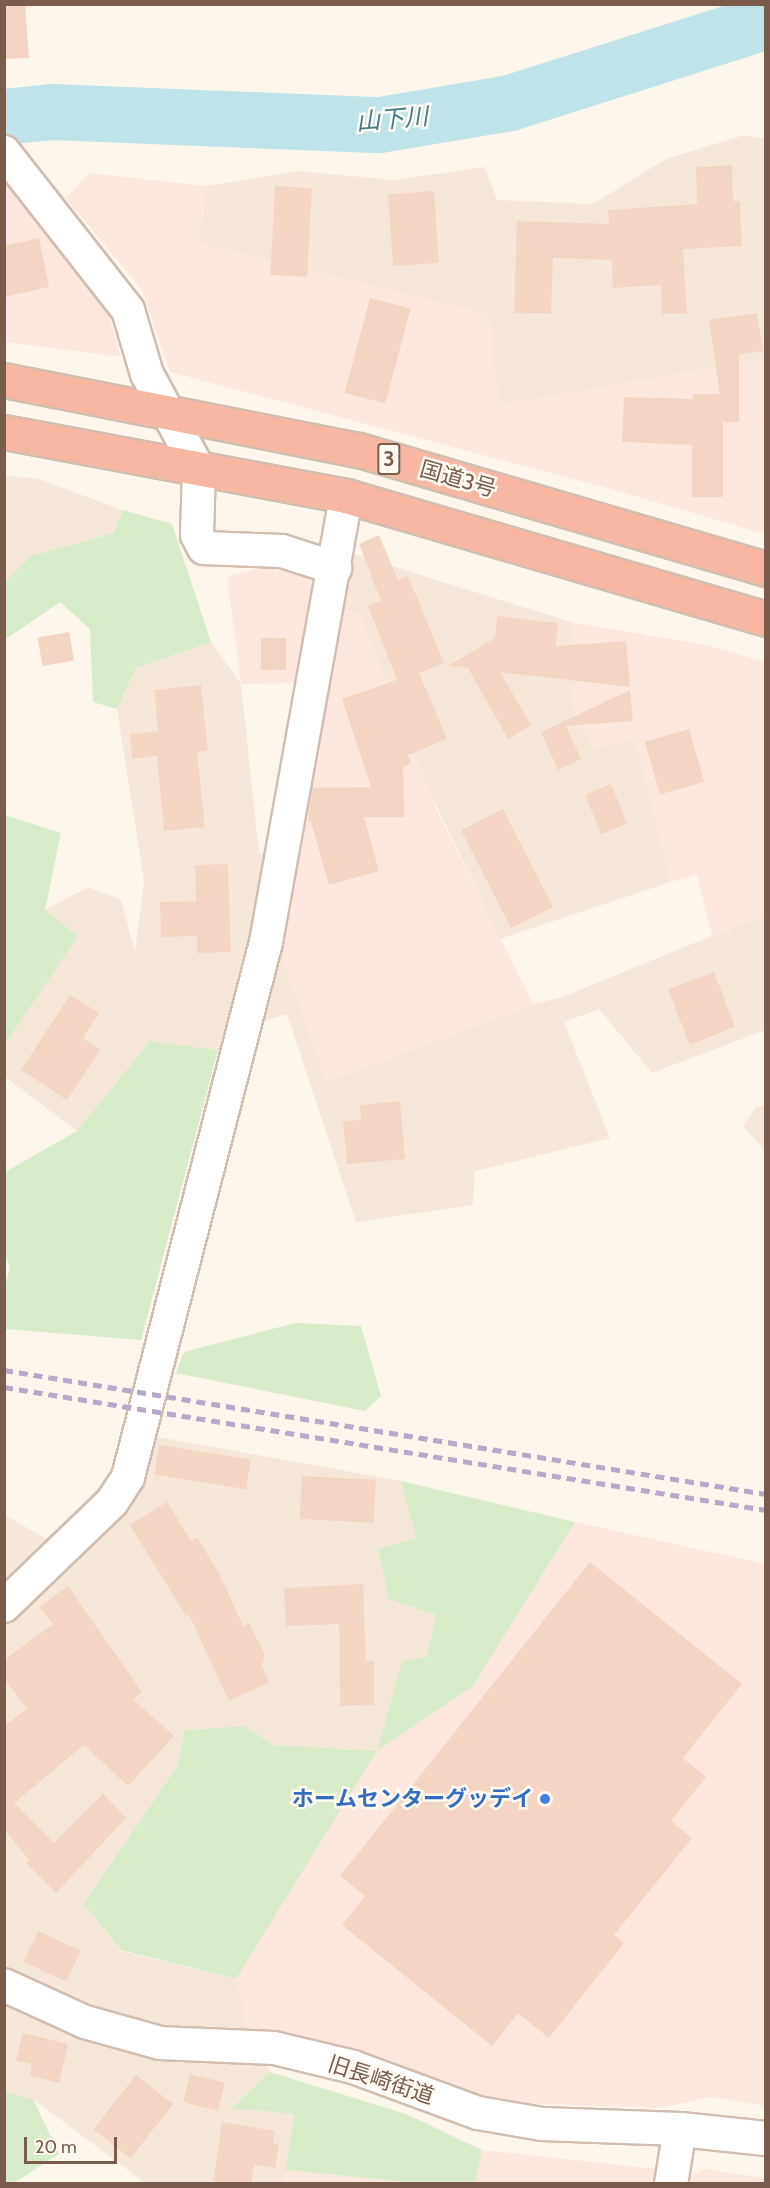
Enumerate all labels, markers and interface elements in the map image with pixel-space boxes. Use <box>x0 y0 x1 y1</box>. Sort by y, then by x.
water label: 山下川 <box>355 102 429 136</box>
road number: 3 <box>377 441 401 477</box>
street label: 国道3号 <box>417 456 499 502</box>
place label: ホームセンターグッデイ <box>291 1786 533 1812</box>
marker: ホームセンターグッデイ <box>538 1792 552 1806</box>
street label: 旧長崎街道 <box>325 2050 437 2110</box>
scale bar <box>27 2125 120 2163</box>
text: 20 m <box>35 2136 77 2158</box>

